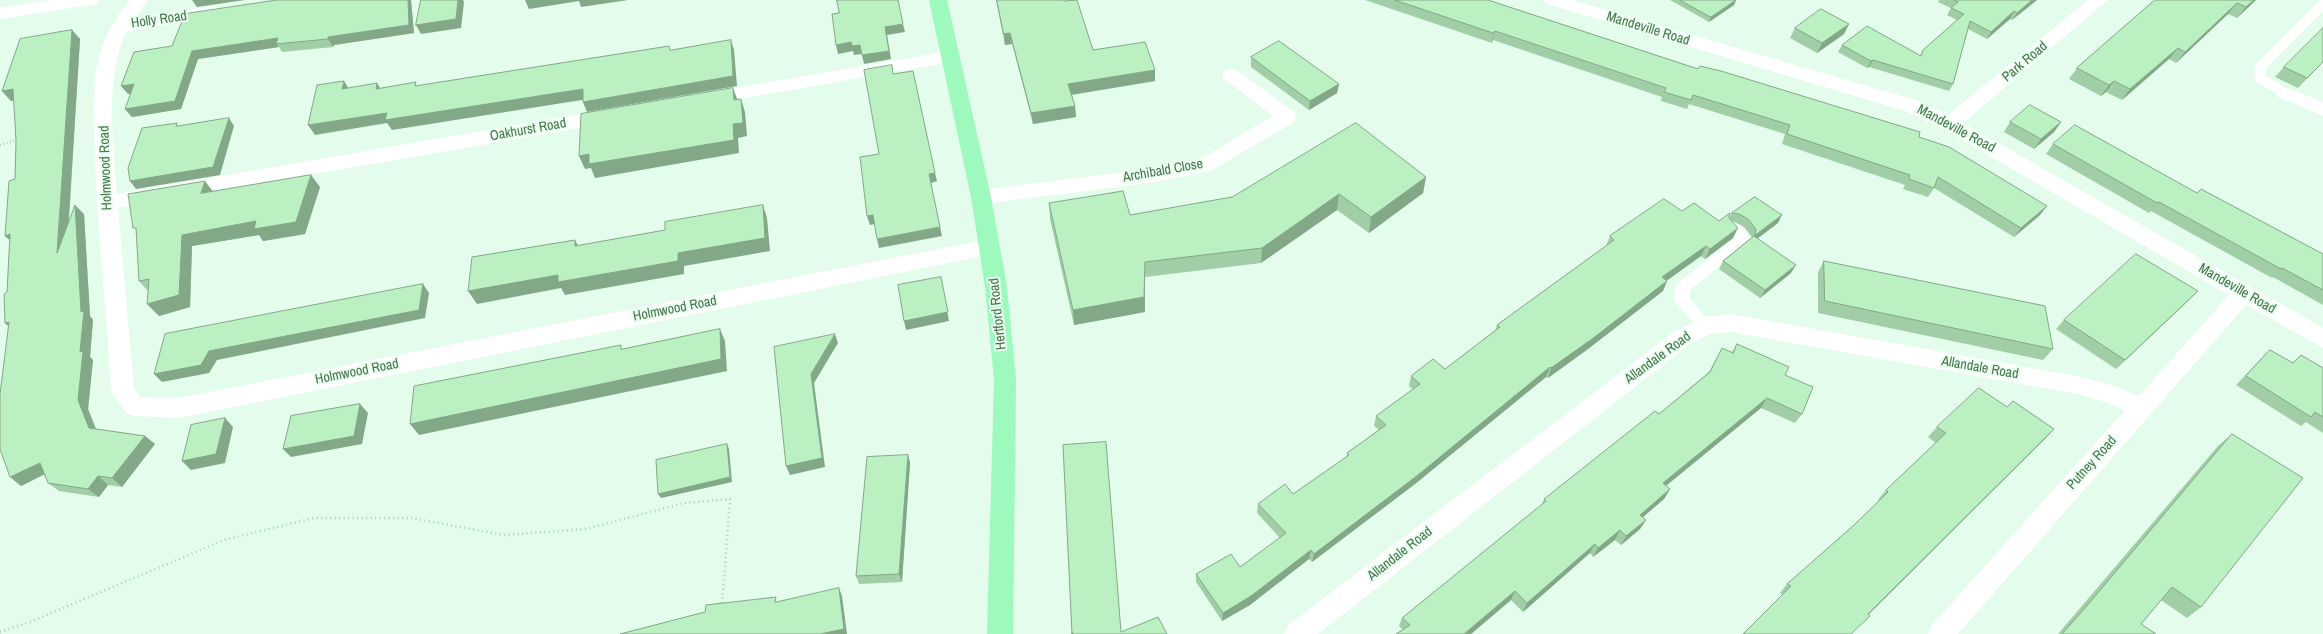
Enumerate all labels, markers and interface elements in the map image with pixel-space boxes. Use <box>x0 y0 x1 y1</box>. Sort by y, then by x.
street label: Holly Road <box>130 8 188 32</box>
street label: Mandeville Road <box>1604 8 1692 50</box>
street label: Park Road <box>1999 38 2051 86</box>
street label: Mandeville Road <box>1914 101 1998 157</box>
street label: Oakhurst Road <box>489 115 567 145</box>
street label: Holmwood Road <box>96 125 116 211</box>
street label: Archibald Close <box>1122 156 1204 186</box>
street label: Mandeville Road <box>2195 260 2279 318</box>
street label: Hertford Road <box>986 277 1010 351</box>
street label: Holmwood Road <box>632 293 718 325</box>
street label: Allandale Road <box>1622 328 1694 388</box>
street label: Allandale Road <box>1940 353 2020 383</box>
street label: Holmwood Road <box>314 356 400 388</box>
street label: Putney Road <box>2064 433 2120 493</box>
street label: Allandale Road <box>1364 523 1436 585</box>

